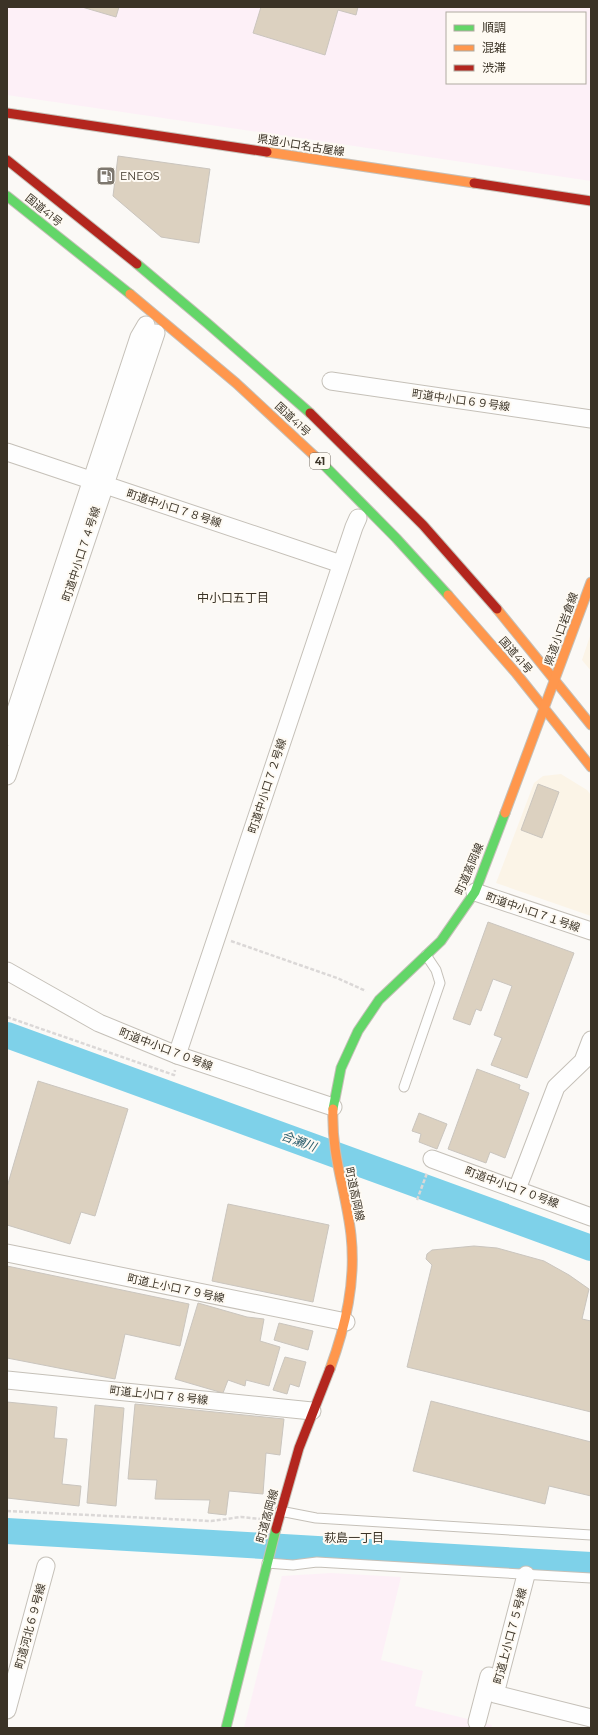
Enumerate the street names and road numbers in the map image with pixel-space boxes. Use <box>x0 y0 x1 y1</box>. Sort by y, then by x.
street label: 県道小口名古屋線 <box>256 131 346 159</box>
street label: 国道41号 <box>23 191 65 229</box>
street label: 町道中小口６９号線 <box>411 386 511 414</box>
street label: 国道41号 <box>272 399 314 439</box>
road number: 41 <box>310 453 330 469</box>
street label: 町道中小口７８号線 <box>125 486 223 530</box>
street label: 町道中小口７４号線 <box>59 505 103 603</box>
street label: 県道小口岩倉線 <box>541 590 581 668</box>
street label: 国道41号 <box>496 634 536 676</box>
street label: 町道中小口７２号線 <box>245 737 289 835</box>
street label: 町道高岡線 <box>452 841 486 897</box>
street label: 町道中小口７１号線 <box>484 889 582 935</box>
street label: 町道中小口７０号線 <box>117 1025 215 1073</box>
street label: 町道中小口７０号線 <box>463 1163 561 1211</box>
street label: 町道高岡線 <box>342 1166 368 1222</box>
street label: 町道上小口７９号線 <box>126 1271 226 1305</box>
street label: 町道上小口７８号線 <box>109 1383 209 1407</box>
street label: 町道高岡線 <box>253 1488 281 1544</box>
street label: 町道河北６９号線 <box>12 1582 48 1670</box>
street label: 町道上小口７５号線 <box>490 1586 530 1686</box>

